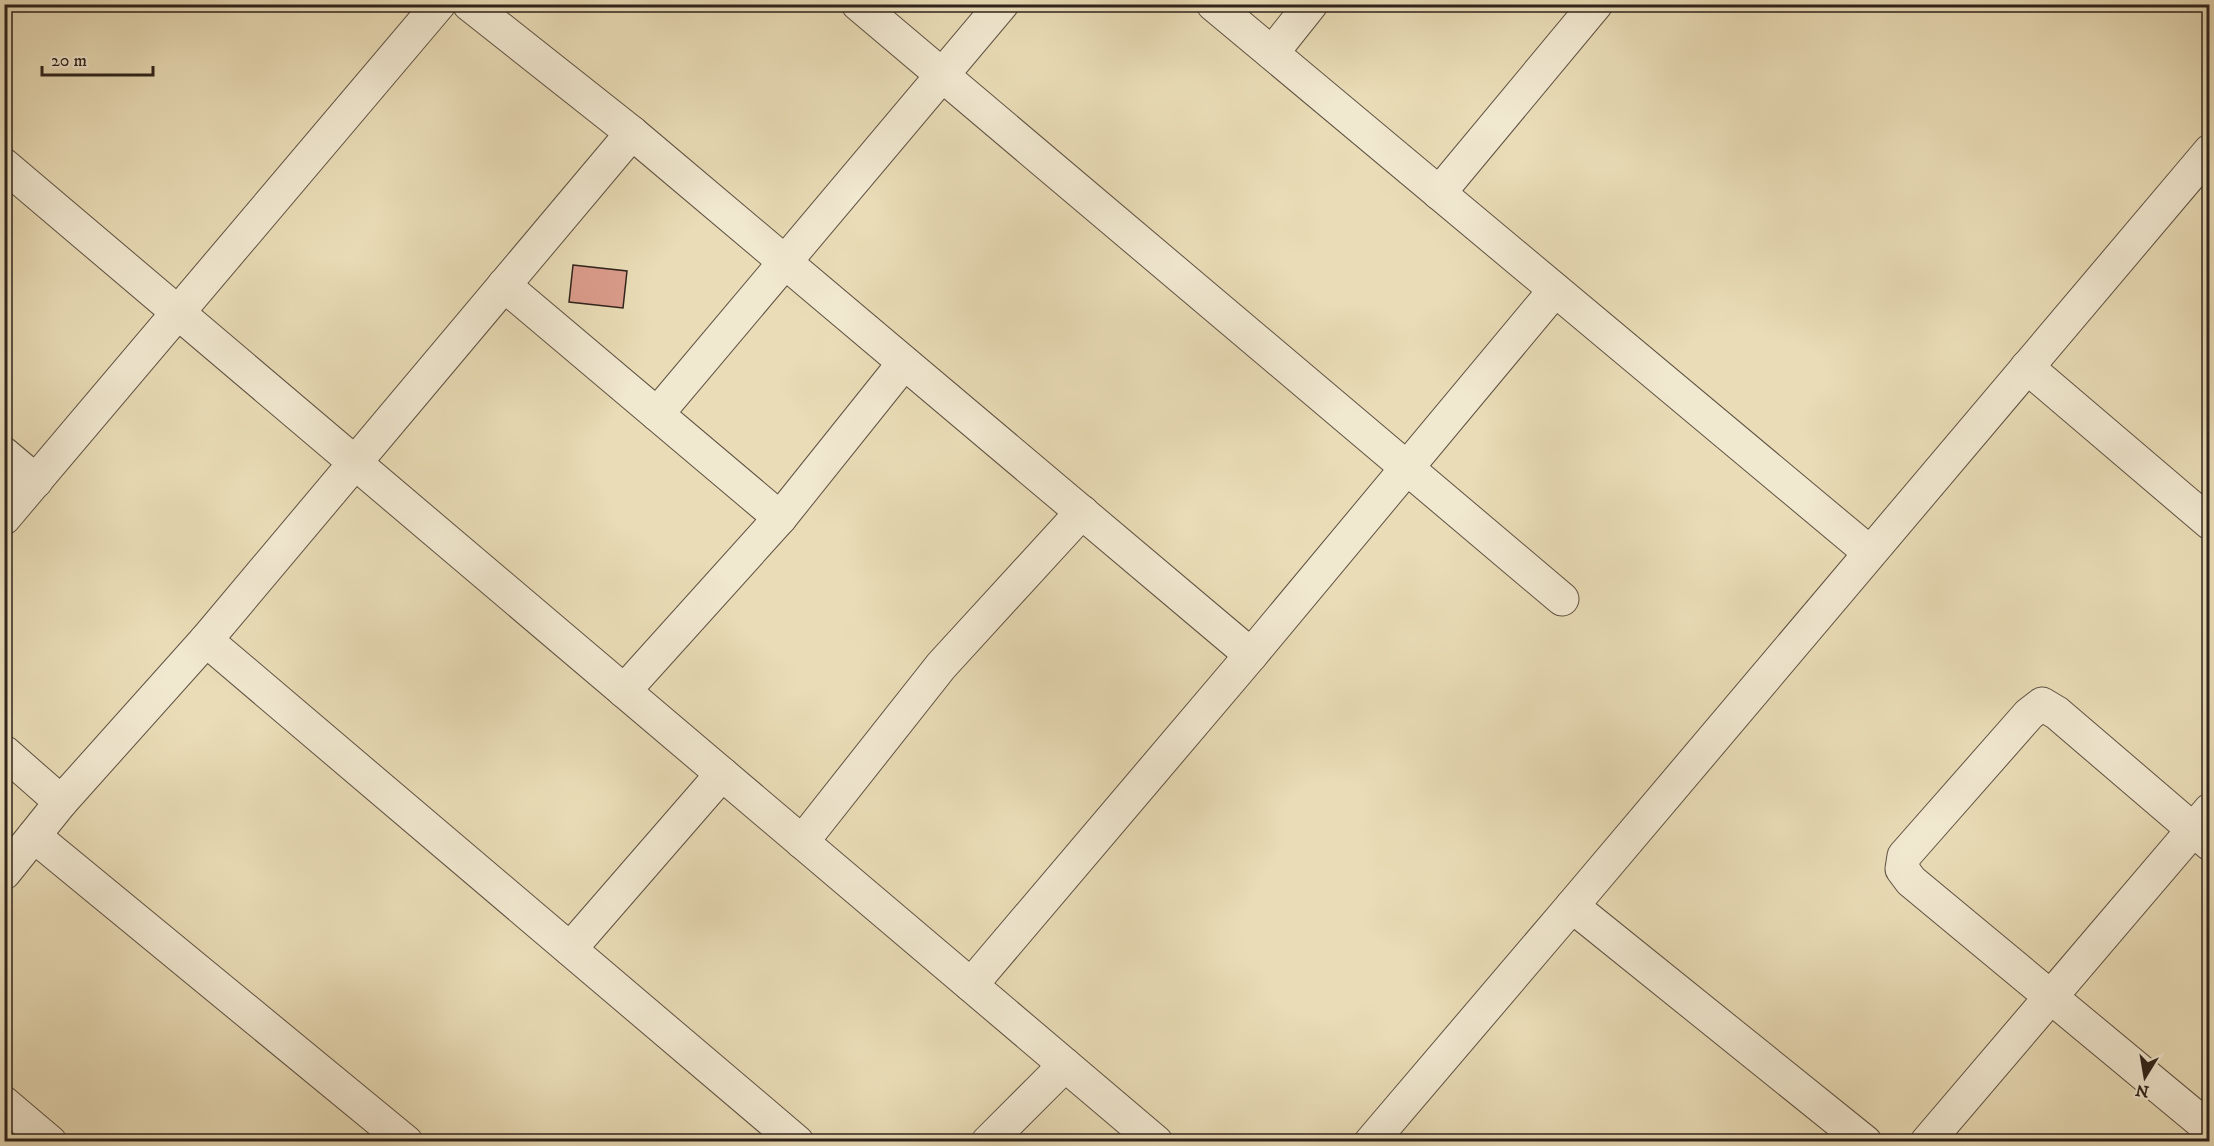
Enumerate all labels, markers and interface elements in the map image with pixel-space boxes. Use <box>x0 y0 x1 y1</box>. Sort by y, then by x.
scale bar <box>42 39 153 77</box>
text: 20 m <box>51 50 87 72</box>
north arrow <box>2115 1047 2175 1107</box>
text: N <box>2134 1080 2151 1102</box>

